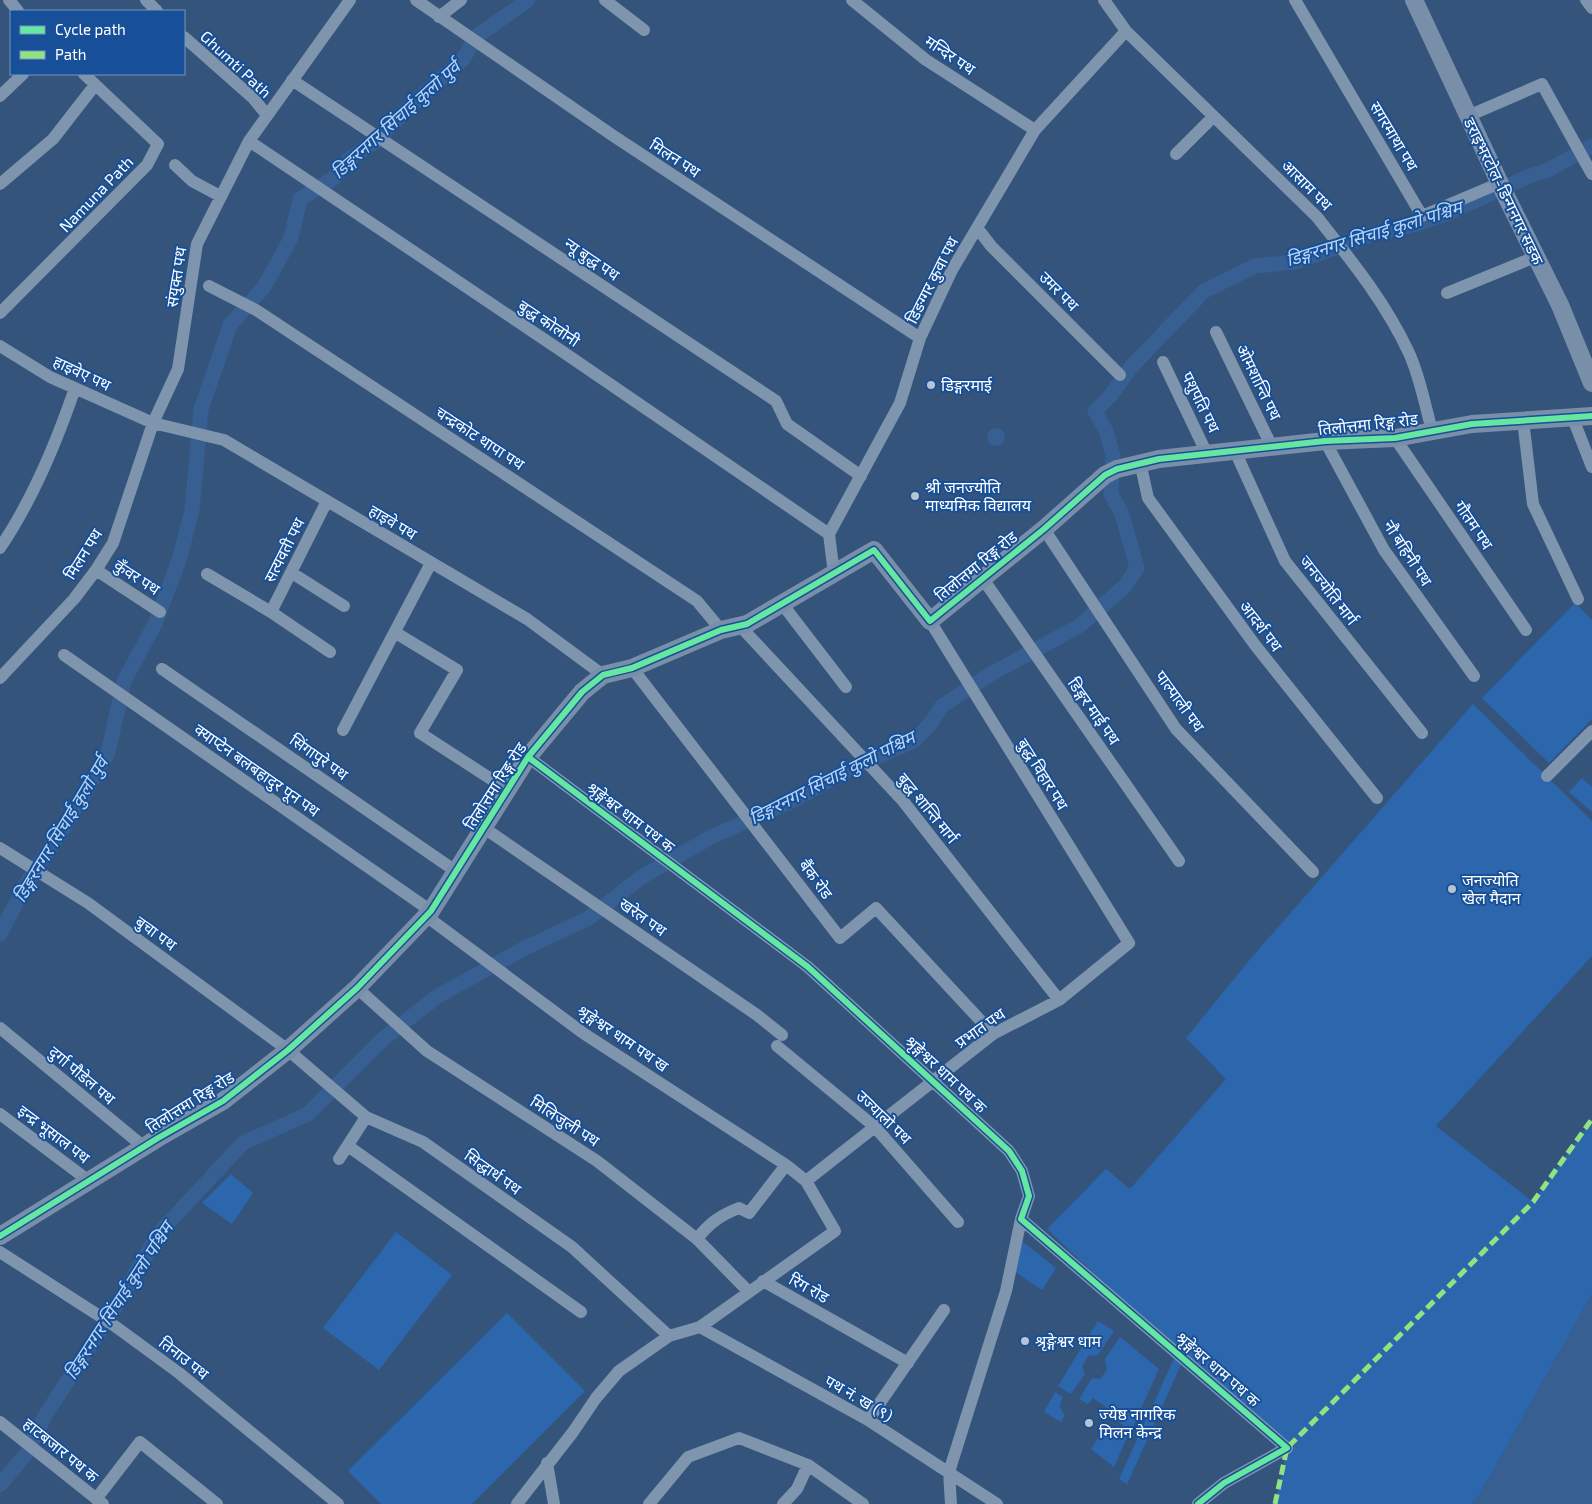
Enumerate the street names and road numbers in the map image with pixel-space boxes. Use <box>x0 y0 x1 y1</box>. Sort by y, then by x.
street label: Ghumti Path <box>197 26 276 101</box>
street label: मन्दिर पथ <box>922 31 980 79</box>
street label: सगरमाथा पथ <box>1366 98 1423 174</box>
street label: डराइभरटोल-डिन्गनगर सडक <box>1460 113 1549 268</box>
street label: मिलन पथ <box>646 134 705 181</box>
street label: Namuna Path <box>55 152 137 236</box>
street label: आसाम पथ <box>1278 155 1337 214</box>
street label: न्यू बुद्ध पथ <box>560 233 624 286</box>
street label: डिङग्गर कुवा पथ <box>902 233 964 327</box>
street label: संयुक्त पथ <box>161 245 192 309</box>
street label: उमर पथ <box>1036 267 1084 315</box>
street label: बुद्ध कोलोनी <box>514 295 584 352</box>
street label: ओमशान्ति पथ <box>1233 341 1286 424</box>
street label: हाइवेए पथ <box>50 351 115 394</box>
street label: पशुपति पथ <box>1177 368 1225 437</box>
street label: चन्द्रकोट थापा पथ <box>432 402 529 474</box>
street label: तिलोत्तमा रिङ्ग रोड <box>1317 409 1419 438</box>
street label: गौतम पथ <box>1451 497 1498 553</box>
street label: हाइवे पथ <box>366 500 421 544</box>
street label: सत्यवती पथ <box>259 514 308 585</box>
street label: नौ बहिनी पथ <box>1380 516 1437 590</box>
street label: मिलन पथ <box>60 524 106 583</box>
street label: तिलोत्तमा रिङ्ग रोड <box>931 526 1021 605</box>
street label: जनज्योति मार्ग <box>1296 551 1363 629</box>
street label: कुँवर पथ <box>110 555 164 600</box>
street label: आदर्श पथ <box>1236 597 1287 655</box>
street label: पाल्पाली पथ <box>1152 666 1209 736</box>
street label: डिङ्गर माई पथ <box>1064 674 1125 748</box>
street label: क्याप्टेन बलबहादुर पून पथ <box>190 719 324 822</box>
street label: सिंगापुरे पथ <box>285 730 353 786</box>
street label: बुद्ध विहार पथ <box>1012 735 1073 815</box>
street label: तिलोत्तमा रिङ्ग रोड <box>459 738 530 833</box>
street label: बुद्ध शान्ति मार्ग <box>893 769 963 849</box>
street label: श्रृङ्गेश्वर धाम पथ क <box>583 777 679 858</box>
street label: बैंक रोड <box>795 855 838 902</box>
street label: खरेल पथ <box>616 894 671 940</box>
street label: बुचा पथ <box>131 911 181 956</box>
street label: श्रृङ्गेश्वर धाम पथ ख <box>573 1000 673 1077</box>
street label: प्रभात पथ <box>951 1003 1009 1052</box>
street label: श्रृङ्गेश्वर धाम पथ क <box>900 1031 992 1118</box>
street label: दुर्गा पौडेल पथ <box>44 1041 120 1110</box>
street label: तिलोत्तमा रिङ्ग रोड <box>142 1067 238 1136</box>
street label: उज्यालो पथ <box>853 1086 916 1148</box>
street label: मिलिजुली पथ <box>526 1091 604 1152</box>
street label: इन्द्र भूसाल पथ <box>14 1100 94 1169</box>
street label: सिद्धार्थ पथ <box>461 1145 526 1198</box>
street label: रिंग रोड <box>786 1269 833 1306</box>
street label: श्रृङ्गेश्वर धाम पथ क <box>1171 1327 1265 1412</box>
street label: तिनाउ पथ <box>156 1332 214 1383</box>
street label: पथ नं. ख (९) <box>822 1370 897 1425</box>
street label: हाटबजार पथ क <box>20 1414 103 1486</box>

